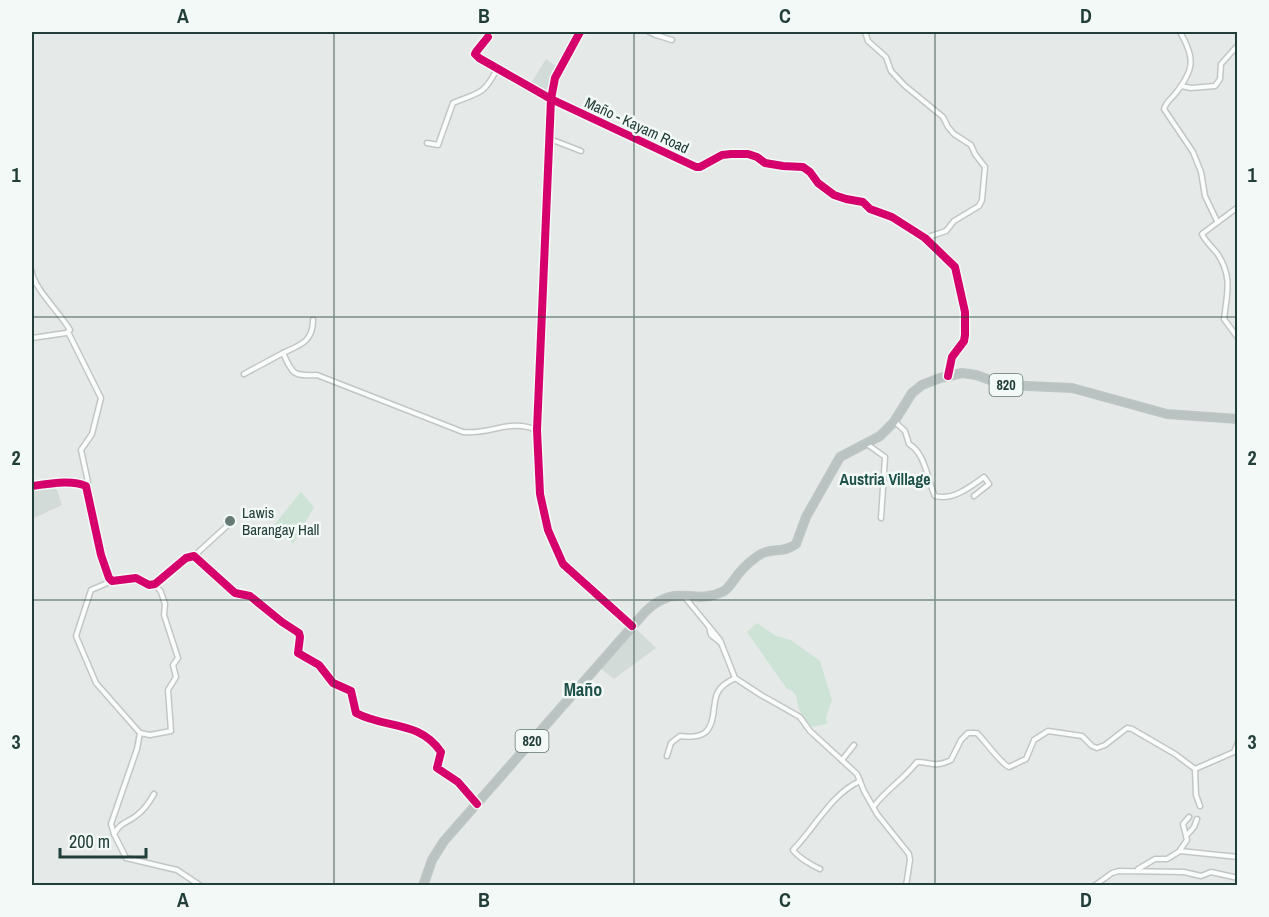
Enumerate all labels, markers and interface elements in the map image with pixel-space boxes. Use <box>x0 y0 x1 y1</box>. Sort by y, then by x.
text: A <box>177 2 189 29</box>
text: B <box>478 2 490 29</box>
text: C <box>779 2 791 29</box>
text: D <box>1080 2 1092 29</box>
street label: Maño - Kayam Road <box>581 92 693 158</box>
text: 1 <box>11 161 21 188</box>
text: 1 <box>1247 161 1257 188</box>
road number: 820 <box>990 374 1022 396</box>
text: 2 <box>11 444 21 471</box>
text: 2 <box>1247 444 1257 471</box>
district label: Austria Village <box>840 468 930 490</box>
place label: Lawis Barangay Hall <box>242 502 319 540</box>
marker: Lawis Barangay Hall <box>223 514 237 528</box>
district label: Maño <box>564 677 602 702</box>
text: 3 <box>11 728 21 755</box>
text: 3 <box>1247 728 1257 755</box>
road number: 820 <box>516 730 548 752</box>
scale bar <box>60 821 146 859</box>
text: 200 m <box>69 829 110 854</box>
text: A <box>177 886 189 913</box>
text: B <box>478 886 490 913</box>
text: C <box>779 886 791 913</box>
text: D <box>1080 886 1092 913</box>

